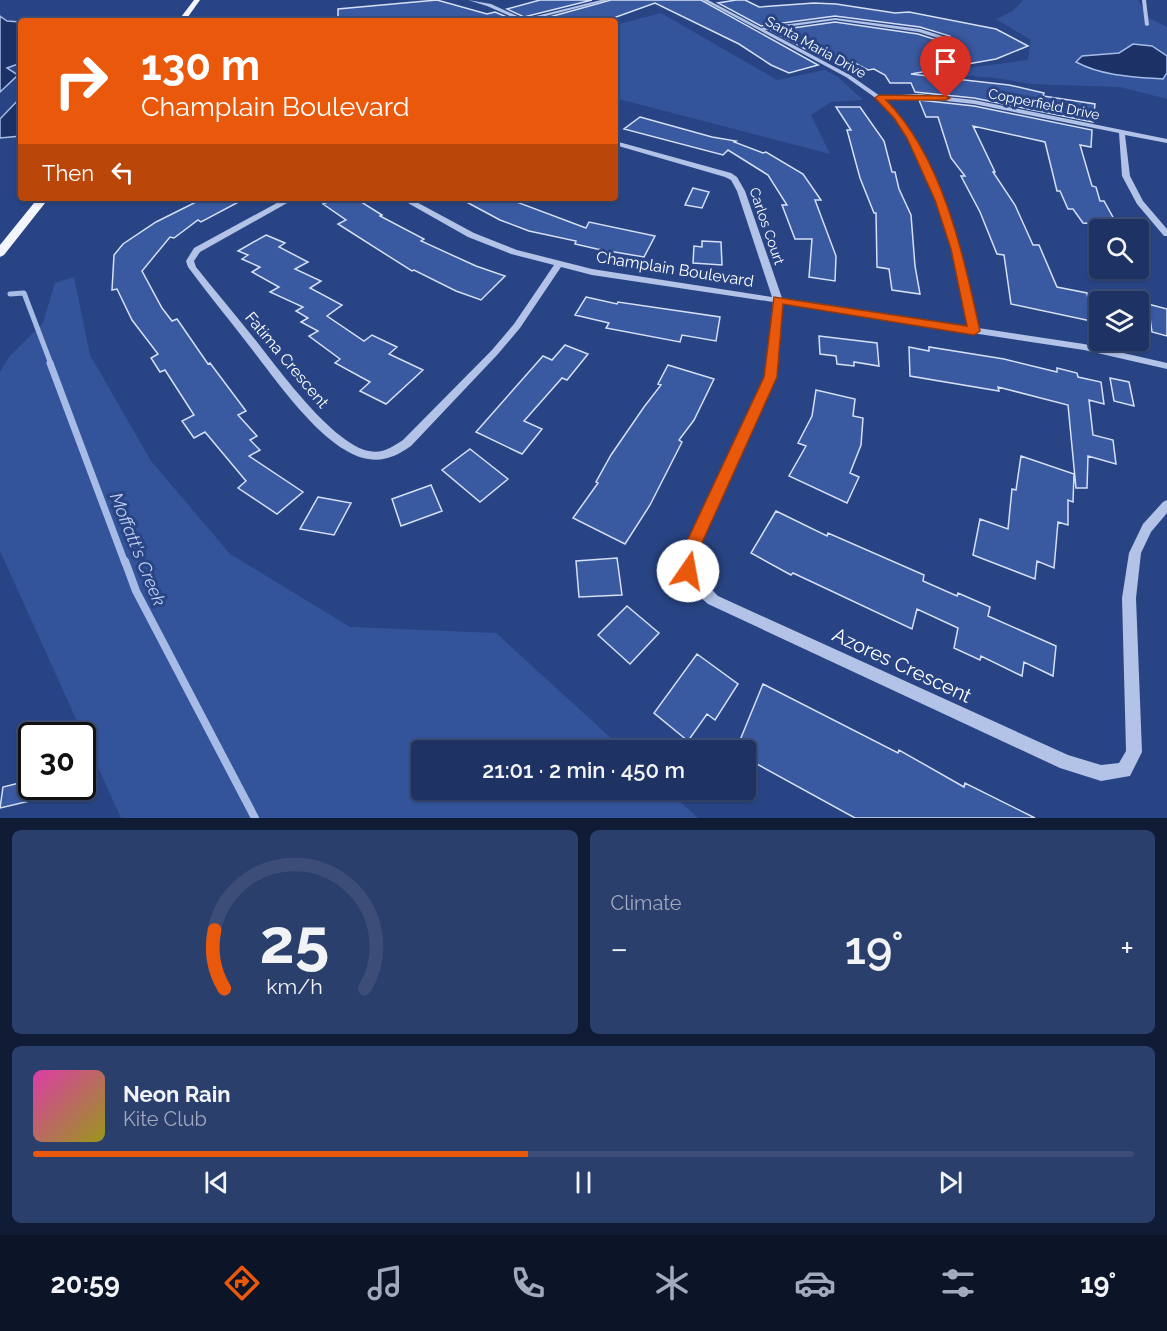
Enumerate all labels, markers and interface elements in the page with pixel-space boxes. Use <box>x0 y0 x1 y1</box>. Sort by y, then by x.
street label: Santa Maria Drive <box>763 13 869 81</box>
pin <box>920 36 971 98</box>
text: 130 m <box>141 41 260 90</box>
icon: right <box>42 42 120 120</box>
icon: arrive <box>929 45 962 78</box>
street label: Copperfield Drive <box>987 85 1101 123</box>
text: Champlain Boulevard <box>141 91 410 122</box>
icon: left <box>106 156 139 189</box>
text: Then <box>42 160 94 186</box>
street label: Carlos Court <box>746 185 788 267</box>
map controls <box>1089 219 1149 351</box>
button: search <box>1089 219 1149 279</box>
street label: Champlain Boulevard <box>595 247 755 291</box>
button: layers <box>1089 291 1149 351</box>
street label: Fatima Crescent <box>241 308 333 412</box>
water label: Moffatt's Creek <box>106 489 170 609</box>
position arrow <box>656 539 720 603</box>
street label: Azores Crescent <box>829 622 976 708</box>
speed limit sign: 30 <box>18 722 96 800</box>
text: 21:01 · 2 min · 450 m <box>482 757 685 783</box>
text: Climate <box>611 891 682 915</box>
text: 25 <box>260 904 330 978</box>
text: 19° <box>845 922 904 975</box>
text: − <box>611 929 628 968</box>
text: + <box>1120 929 1134 968</box>
text: km/h <box>266 974 323 999</box>
text: Neon Rain <box>123 1081 231 1107</box>
text: Kite Club <box>123 1107 207 1131</box>
icon: previous <box>200 1166 233 1199</box>
icon: pause <box>567 1166 600 1199</box>
icon: next <box>934 1166 967 1199</box>
icon: directions <box>221 1262 263 1304</box>
icon: music <box>364 1262 406 1304</box>
icon: phone <box>507 1262 549 1304</box>
icon: climate <box>651 1262 693 1304</box>
icon: car <box>794 1262 836 1304</box>
icon: filters <box>937 1262 979 1304</box>
text: 20:59 <box>51 1268 120 1299</box>
text: 19° <box>1080 1268 1116 1299</box>

